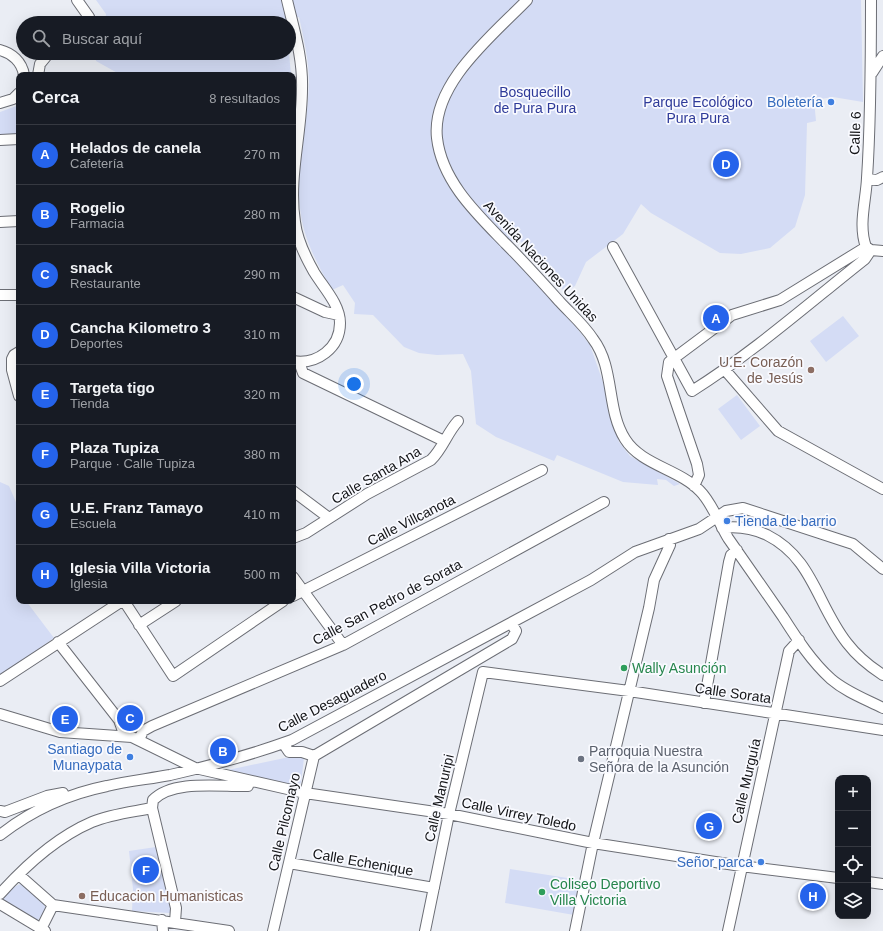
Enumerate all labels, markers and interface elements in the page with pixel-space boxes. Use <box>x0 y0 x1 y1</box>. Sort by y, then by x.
search box <box>16 16 296 60</box>
icon: search <box>30 27 52 49</box>
text: Buscar aquí <box>62 30 142 47</box>
park label: Bosquecillo de Pura Pura <box>494 84 576 116</box>
text: Cerca <box>32 88 79 107</box>
text: 8 resultados <box>209 91 280 106</box>
park label: Parque Ecológico Pura Pura <box>643 94 753 126</box>
place label: Boletería <box>767 94 823 110</box>
marker: Boletería <box>826 97 836 107</box>
street label: Calle 6 <box>846 111 864 155</box>
text: Helados de canela <box>70 139 201 156</box>
text: A <box>40 147 50 162</box>
text: 270 m <box>244 147 280 162</box>
pin: D <box>713 149 739 179</box>
text: Cafetería <box>70 156 123 171</box>
street label: Avenida Naciones Unidas <box>481 197 601 325</box>
text: Rogelio <box>70 199 125 216</box>
text: B <box>40 207 50 222</box>
text: 280 m <box>244 207 280 222</box>
text: Farmacia <box>70 216 124 231</box>
text: snack <box>70 259 113 276</box>
text: C <box>40 267 50 282</box>
text: 290 m <box>244 267 280 282</box>
text: Restaurante <box>70 276 141 291</box>
pin: A <box>703 303 729 333</box>
text: Cancha Kilometro 3 <box>70 319 211 336</box>
text: D <box>40 327 50 342</box>
text: 310 m <box>244 327 280 342</box>
text: Deportes <box>70 336 123 351</box>
place label: U.E. Corazón de Jesús <box>719 354 803 386</box>
marker: U.E. Corazón de Jesús <box>806 365 816 375</box>
your location <box>344 374 364 394</box>
text: Targeta tigo <box>70 379 155 396</box>
text: E <box>41 387 49 402</box>
text: 320 m <box>244 387 280 402</box>
text: Tienda <box>70 396 109 411</box>
text: Plaza Tupiza <box>70 439 159 456</box>
street label: Calle Santa Ana <box>329 443 424 507</box>
text: F <box>41 447 49 462</box>
text: 380 m <box>244 447 280 462</box>
text: Parque · Calle Tupiza <box>70 456 195 471</box>
street label: Calle Villcanota <box>364 491 458 549</box>
text: U.E. Franz Tamayo <box>70 499 203 516</box>
text: G <box>40 507 50 522</box>
text: 410 m <box>244 507 280 522</box>
place label: Tienda de barrio <box>735 513 837 529</box>
text: Escuela <box>70 516 116 531</box>
marker: Tienda de barrio <box>722 516 732 526</box>
street label: Calle San Pedro de Sorata <box>310 556 464 648</box>
text: Iglesia Villa Victoria <box>70 559 210 576</box>
text: H <box>40 567 50 582</box>
text: 500 m <box>244 567 280 582</box>
text: Iglesia <box>70 576 108 591</box>
place label: Wally Asunción <box>632 660 726 676</box>
marker: Wally Asunción <box>619 663 629 673</box>
street label: Calle Desaguadero <box>275 667 389 735</box>
street label: Calle Sorata <box>694 680 772 706</box>
pin: C <box>117 703 143 733</box>
pin: E <box>52 704 78 734</box>
pin: B <box>210 736 236 766</box>
street label: Calle Murguía <box>728 737 764 825</box>
place label: Santiago de Munaypata <box>47 741 122 773</box>
place label: Parroquia Nuestra Señora de la Asunción <box>589 743 729 775</box>
marker: Santiago de Munaypata <box>125 752 135 762</box>
street label: Calle Manuripi <box>421 753 457 843</box>
marker: Parroquia Nuestra Señora de la Asunción <box>576 754 586 764</box>
street label: Calle Pilcomayo <box>265 771 303 873</box>
map controls <box>835 775 871 919</box>
button: + <box>835 775 871 811</box>
street label: Calle Virrey Toledo <box>460 794 578 834</box>
pin: G <box>696 811 722 841</box>
button: − <box>835 811 871 847</box>
street label: Calle Echenique <box>311 845 415 879</box>
button: locate <box>835 847 871 883</box>
place label: Señor parca <box>677 854 753 870</box>
pin: F <box>133 855 159 885</box>
marker: Señor parca <box>756 857 766 867</box>
place label: Coliseo Deportivo Villa Victoria <box>550 876 661 908</box>
pin: H <box>800 881 826 911</box>
button: layers <box>835 883 871 919</box>
marker: Coliseo Deportivo Villa Victoria <box>537 887 547 897</box>
place label: Educacion Humanisticas <box>90 888 243 904</box>
marker: Educacion Humanisticas <box>77 891 87 901</box>

